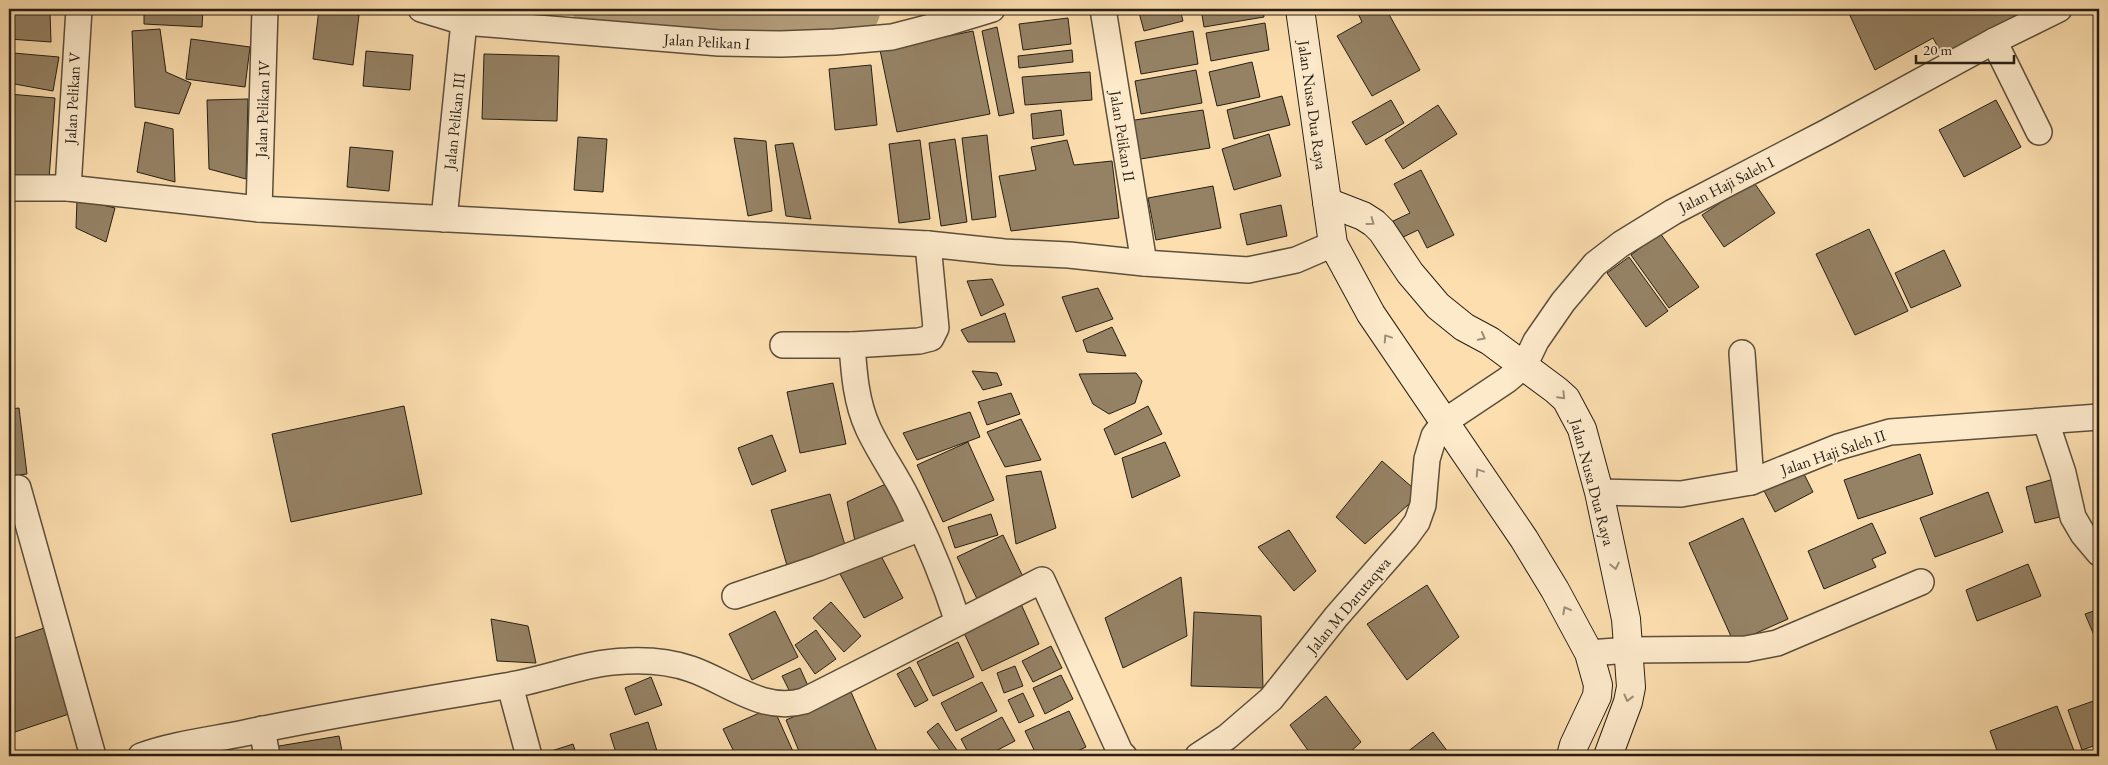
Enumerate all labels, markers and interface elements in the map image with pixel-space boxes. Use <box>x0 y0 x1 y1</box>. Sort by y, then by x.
street label: Jalan Pelikan I <box>661 29 751 54</box>
scale bar <box>1916 32 2013 64</box>
street label: Jalan Nusa Dua Raya <box>1293 37 1332 172</box>
text: 20 m <box>1923 40 1952 59</box>
street label: Jalan Pelikan V <box>60 51 85 147</box>
street label: Jalan Pelikan IV <box>250 60 275 160</box>
street label: Jalan Pelikan III <box>439 71 470 173</box>
street label: Jalan Pelikan II <box>1105 87 1140 184</box>
street label: Jalan Haji Saleh I <box>1673 151 1778 218</box>
one-way arrow <box>1365 216 1375 225</box>
one-way arrow <box>1477 331 1486 341</box>
one-way arrow <box>1384 335 1393 344</box>
one-way arrow <box>1556 390 1565 399</box>
street label: Jalan Nusa Dua Raya <box>1565 414 1620 548</box>
street label: Jalan Haji Saleh II <box>1776 424 1889 481</box>
one-way arrow <box>1476 469 1486 478</box>
street label: Jalan M Darutaqwa <box>1300 552 1396 660</box>
one-way arrow <box>1610 562 1620 571</box>
one-way arrow <box>1562 606 1572 615</box>
one-way arrow <box>1624 693 1634 702</box>

